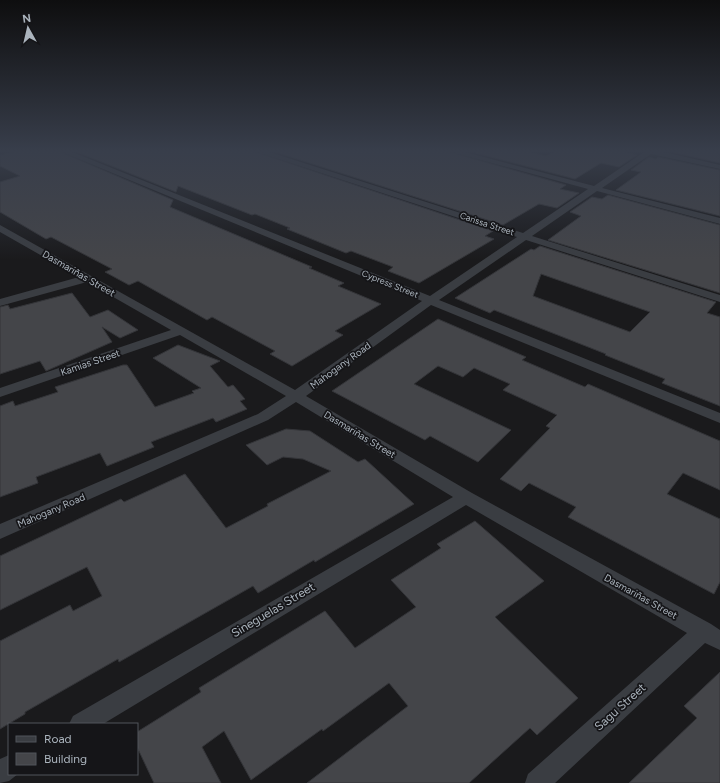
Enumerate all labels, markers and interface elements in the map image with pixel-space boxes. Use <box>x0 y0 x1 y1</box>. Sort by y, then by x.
north arrow <box>8 8 48 48</box>
text: N <box>22 12 32 26</box>
street label: Carissa Street <box>459 210 516 238</box>
street label: Dasmariñas Street <box>40 247 118 300</box>
street label: Cypress Street <box>360 267 421 300</box>
street label: Mahogany Road <box>307 339 373 392</box>
street label: Kamias Street <box>59 346 122 379</box>
street label: Dasmariñas Street <box>321 408 398 461</box>
street label: Mahogany Road <box>15 490 87 531</box>
street label: Dasmariñas Street <box>602 571 680 622</box>
street label: Sineguelas Street <box>229 579 318 640</box>
street label: Sagu Street <box>592 680 649 734</box>
legend <box>8 723 138 775</box>
text: Road <box>44 732 72 746</box>
text: Building <box>44 752 87 766</box>

